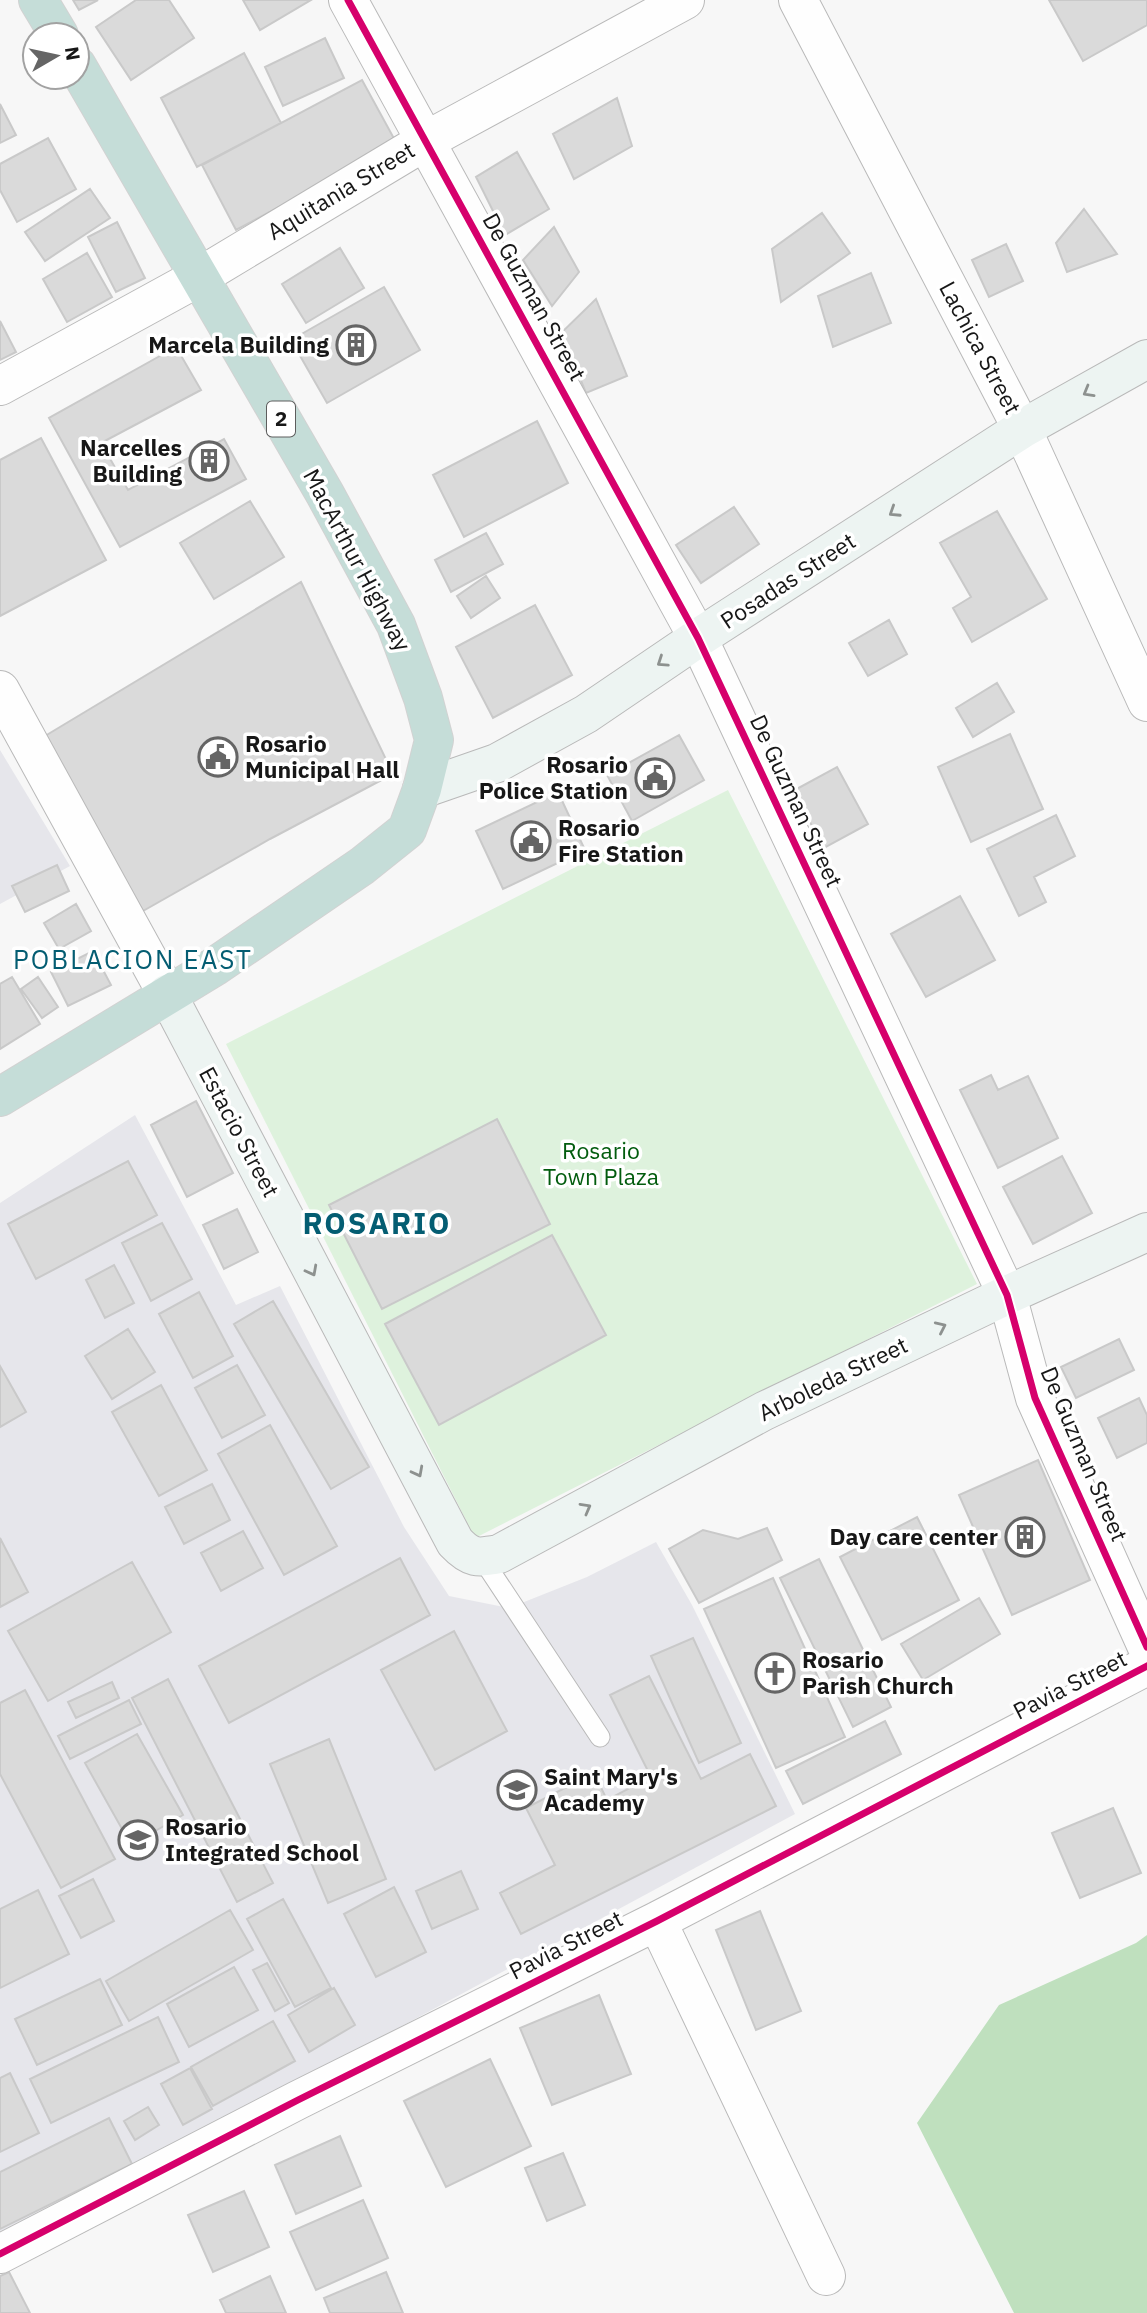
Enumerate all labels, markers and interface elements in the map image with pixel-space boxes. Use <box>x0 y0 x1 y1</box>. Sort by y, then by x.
north arrow <box>21 21 91 91</box>
text: N <box>60 45 86 62</box>
street label: Aquitania Street <box>261 134 420 246</box>
street label: De Guzman Street <box>476 207 593 386</box>
street label: Lachica Street <box>933 276 1029 419</box>
building icon: Marcela Building <box>335 324 377 366</box>
place label: Marcela Building <box>148 329 329 359</box>
one-way arrow <box>1082 384 1095 397</box>
road number: 2 <box>267 402 295 436</box>
place label: Narcelles Building <box>80 432 182 488</box>
building icon: Narcelles Building <box>188 440 230 482</box>
street label: MacArthur Highway <box>297 463 419 656</box>
one-way arrow <box>889 504 902 516</box>
street label: Posadas Street <box>714 525 861 635</box>
one-way arrow <box>657 654 670 667</box>
street label: De Guzman Street <box>744 709 850 892</box>
place label: Rosario Municipal Hall <box>245 728 399 784</box>
public building icon: Rosario Municipal Hall <box>197 736 239 778</box>
place label: Rosario Police Station <box>479 749 628 805</box>
public building icon: Rosario Police Station <box>634 757 676 799</box>
place label: Rosario Fire Station <box>558 812 684 868</box>
public building icon: Rosario Fire Station <box>510 820 552 862</box>
district label: POBLACION EAST <box>13 942 253 976</box>
street label: Estacio Street <box>193 1061 287 1202</box>
park label: Rosario Town Plaza <box>543 1135 659 1191</box>
district label: ROSARIO <box>302 1203 452 1242</box>
one-way arrow <box>304 1264 318 1276</box>
one-way arrow <box>934 1321 946 1335</box>
street label: Arboleda Street <box>753 1329 912 1427</box>
street label: De Guzman Street <box>1035 1362 1135 1546</box>
one-way arrow <box>410 1465 424 1478</box>
one-way arrow <box>578 1503 591 1516</box>
building icon: Day care center <box>1004 1516 1046 1558</box>
place label: Day care center <box>830 1521 998 1551</box>
street label: Pavia Street <box>1008 1643 1131 1726</box>
place label: Rosario Parish Church <box>802 1644 954 1700</box>
church icon: Rosario Parish Church <box>754 1652 796 1694</box>
place label: Saint Mary's Academy <box>544 1761 678 1817</box>
school or university icon: Saint Mary's Academy <box>496 1769 538 1811</box>
place label: Rosario Integrated School <box>165 1811 359 1867</box>
school or university icon: Rosario Integrated School <box>117 1819 159 1861</box>
street label: Pavia Street <box>504 1903 627 1986</box>

